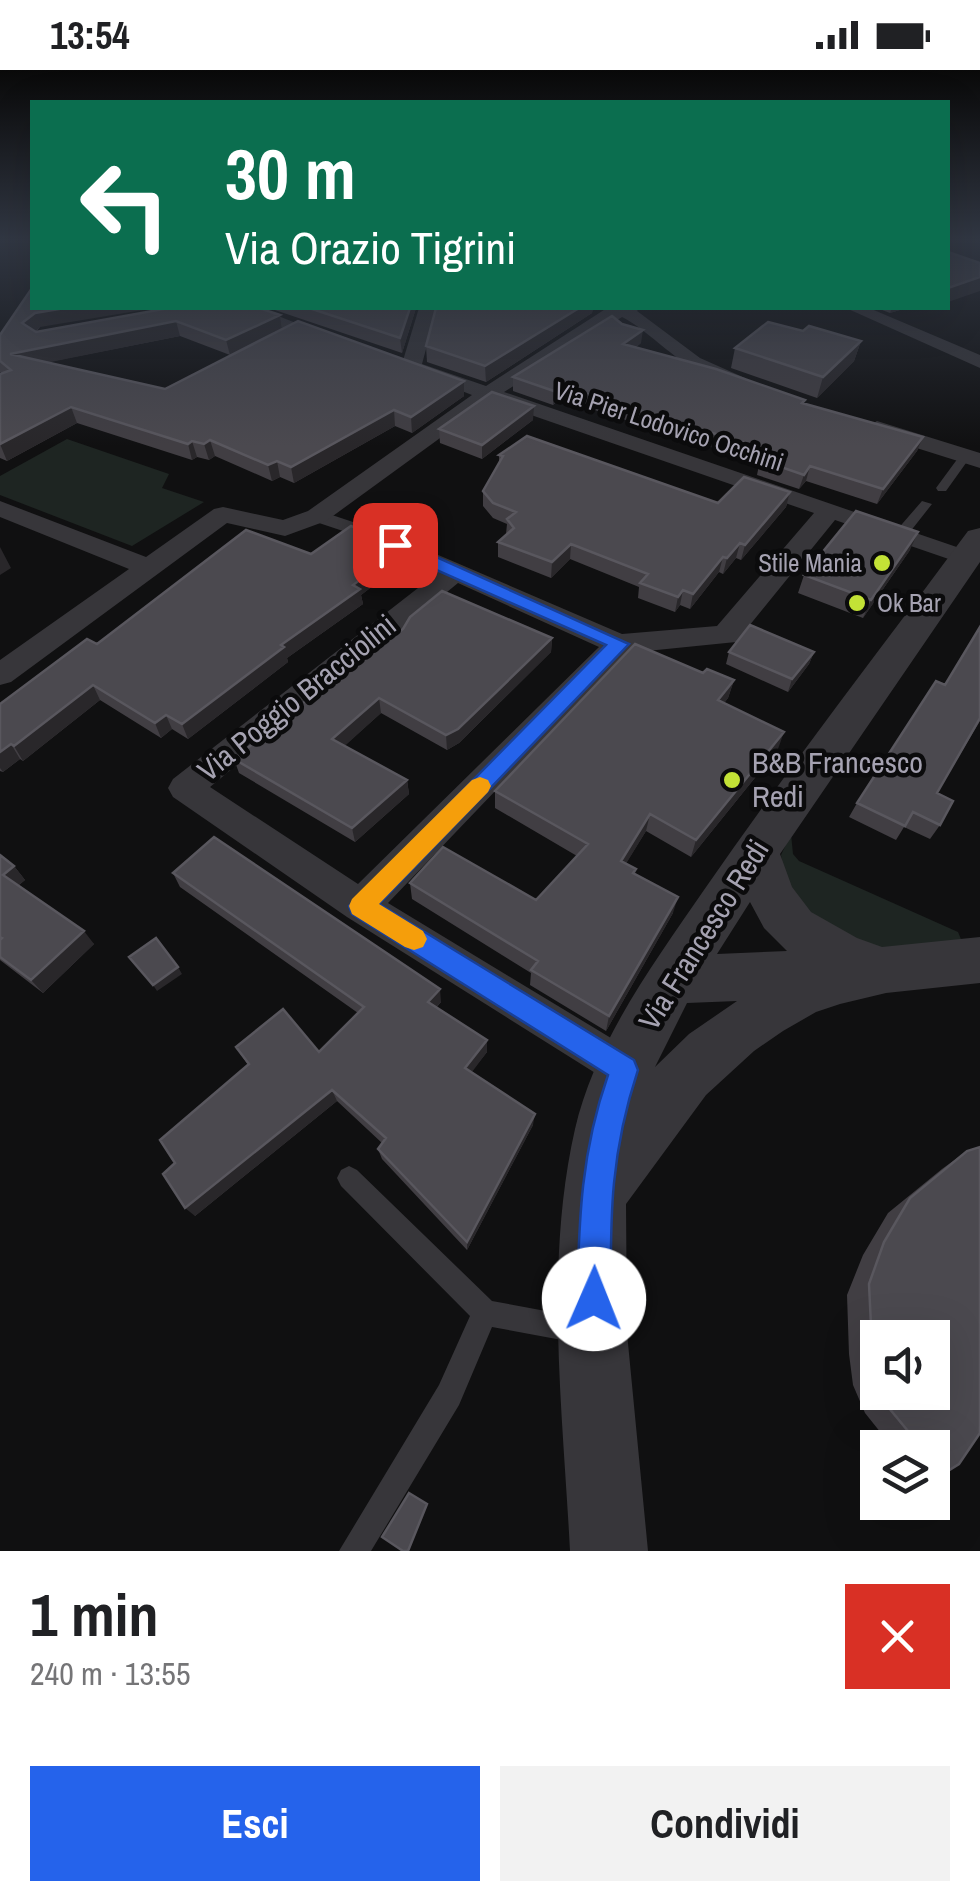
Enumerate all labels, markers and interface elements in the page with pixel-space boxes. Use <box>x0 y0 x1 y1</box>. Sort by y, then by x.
text: 13:54 <box>50 10 130 61</box>
text: 30 m <box>225 127 356 221</box>
icon: left <box>60 140 190 270</box>
text: Via Orazio Tigrini <box>225 217 516 278</box>
street label: Via Pier Lodovico Occhini <box>550 373 788 479</box>
pin <box>353 503 438 588</box>
icon: arrive <box>368 518 423 573</box>
place label: Stile Mania <box>758 546 863 580</box>
marker: Stile Mania <box>871 552 893 574</box>
place label: Ok Bar <box>877 586 941 620</box>
marker: Ok Bar <box>846 592 868 614</box>
street label: Via Poggio Bracciolini <box>189 605 404 790</box>
place label: B&B Francesco Redi <box>752 742 923 816</box>
marker: B&B Francesco Redi <box>721 769 743 791</box>
street label: Via Francesco Redi <box>629 832 778 1037</box>
position arrow <box>542 1247 646 1351</box>
map controls <box>860 1320 950 1520</box>
button: sound <box>860 1320 950 1410</box>
button: layers <box>860 1430 950 1520</box>
text: 1 min <box>30 1574 159 1655</box>
button: close <box>845 1584 950 1689</box>
text: 240 m · 13:55 <box>30 1652 190 1695</box>
button: Esci <box>30 1766 480 1881</box>
button: Condividi <box>500 1766 950 1881</box>

